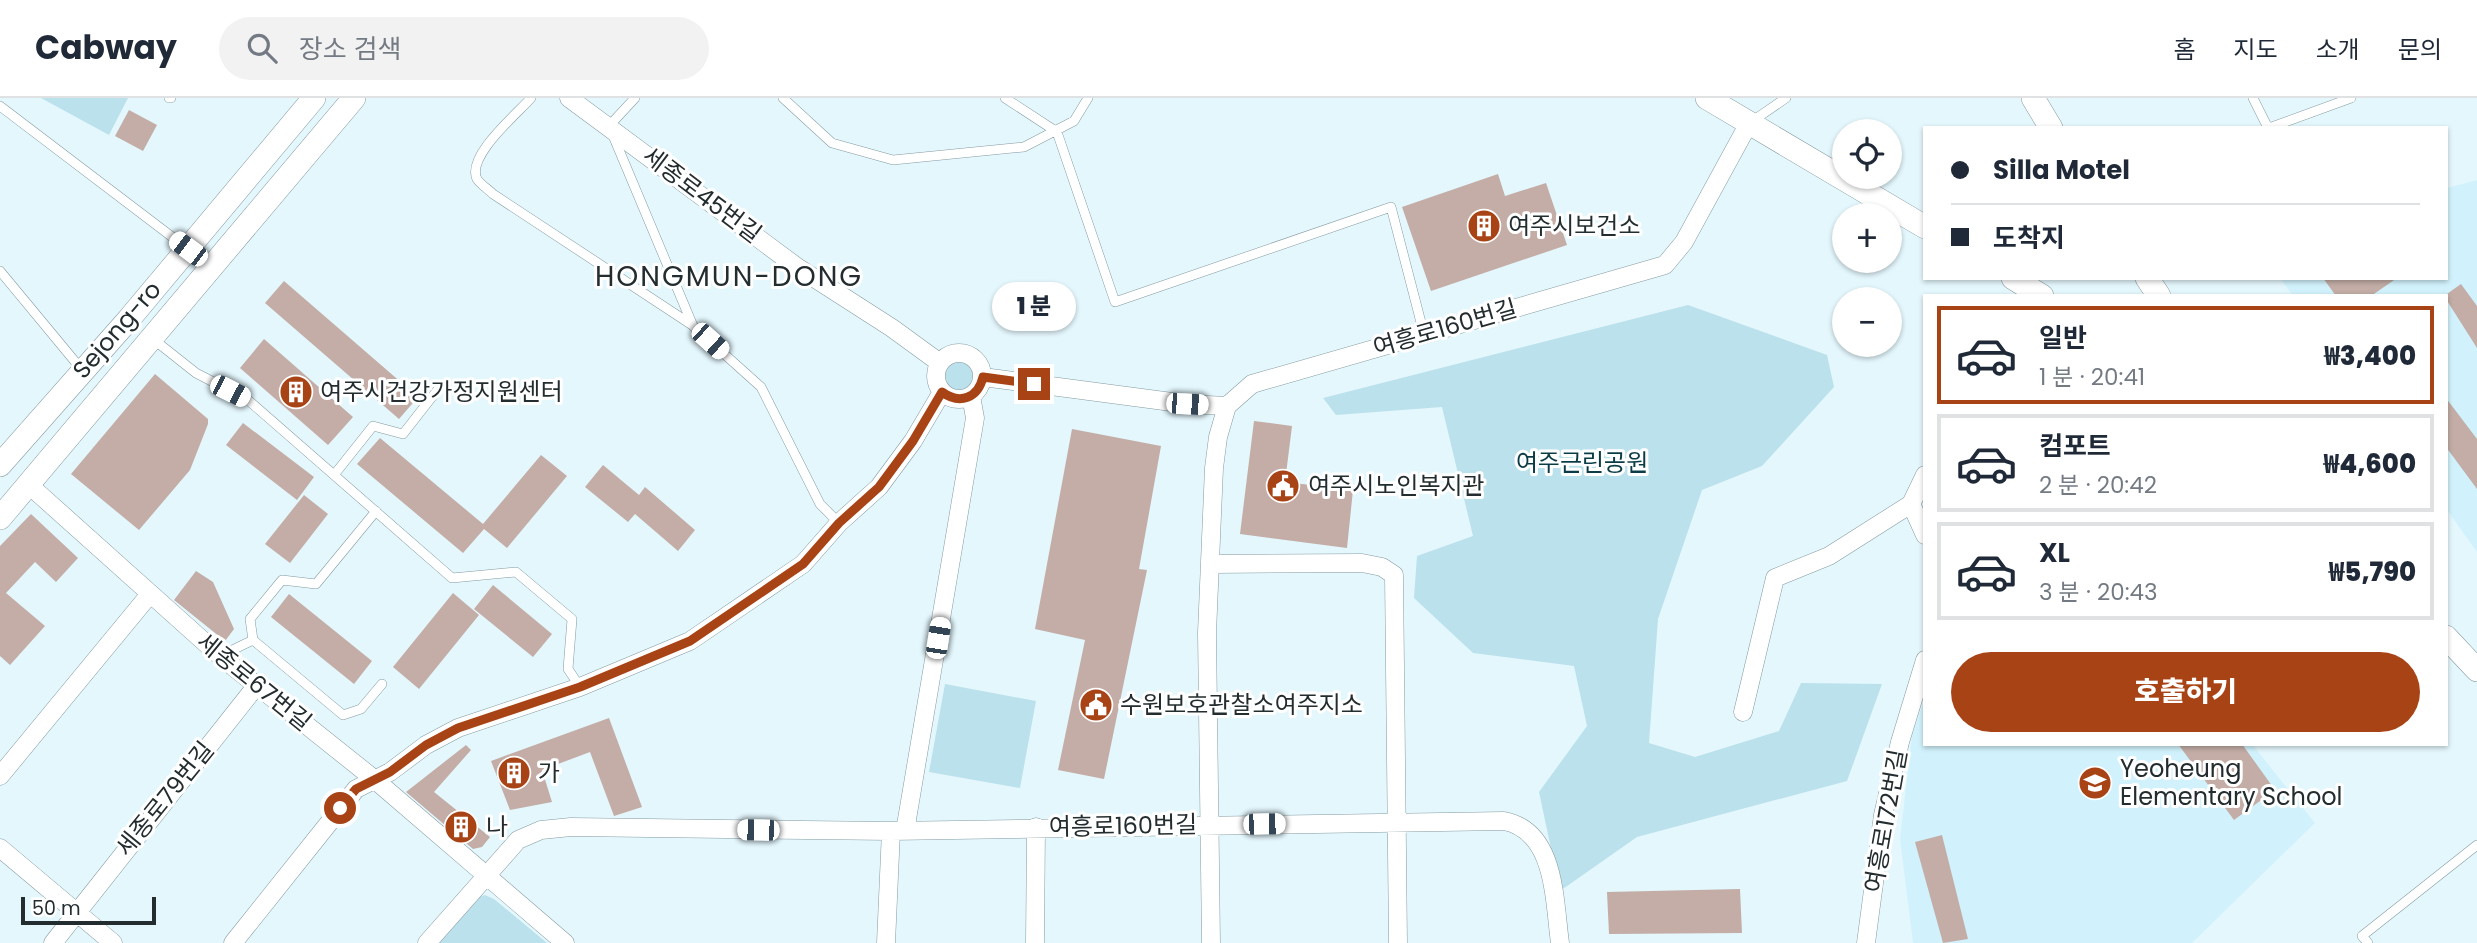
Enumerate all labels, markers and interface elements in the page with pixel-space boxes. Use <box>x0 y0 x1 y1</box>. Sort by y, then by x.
search box <box>219 17 709 80</box>
text: Cabway <box>35 24 177 71</box>
icon: search <box>243 29 281 67</box>
text: 장소 검색 <box>299 31 401 67</box>
text: 홈 <box>2173 33 2195 66</box>
text: 지도 <box>2233 33 2278 66</box>
text: 소개 <box>2316 33 2360 66</box>
text: 문의 <box>2398 33 2442 66</box>
map controls <box>1832 119 1902 357</box>
button: locate <box>1832 119 1902 189</box>
street label: 세종로45번길 <box>636 139 768 250</box>
text: Silla Motel <box>1993 152 2130 188</box>
button: + <box>1832 203 1902 273</box>
building icon: 여주시보건소 <box>1465 207 1503 245</box>
place label: 여주시보건소 <box>1508 209 1640 242</box>
text: 도착지 <box>1993 220 2065 256</box>
car <box>165 228 212 270</box>
district label: HONGMUN-DONG <box>595 257 863 296</box>
street label: Sejong-ro <box>65 274 168 386</box>
callout: 1 분 <box>992 282 1076 331</box>
button: − <box>1832 287 1902 357</box>
text: 1 분 <box>1017 290 1051 322</box>
street label: 여흥로160번길 <box>1369 291 1521 364</box>
car <box>688 319 733 363</box>
text: 일반 <box>2039 320 2087 356</box>
icon: car <box>1955 324 2018 387</box>
text: ₩3,400 <box>2324 338 2416 374</box>
text: 1 분 · 20:41 <box>2039 361 2145 393</box>
route end <box>1018 368 1050 400</box>
car <box>207 372 254 410</box>
building icon: 여주시건강가정지원센터 <box>277 373 315 411</box>
place label: 여주시건강가정지원센터 <box>320 375 563 408</box>
car <box>1166 392 1209 416</box>
text: 컴포트 <box>2039 428 2111 464</box>
icon: car <box>1955 432 2018 495</box>
park label: 여주근린공원 <box>1516 446 1648 479</box>
text: ₩4,600 <box>2324 446 2416 482</box>
public building icon: 여주시노인복지관 <box>1264 467 1302 505</box>
place label: 여주시노인복지관 <box>1308 469 1485 502</box>
text: 2 분 · 20:42 <box>2039 469 2157 501</box>
text: XL <box>2039 535 2070 571</box>
icon: car <box>1955 540 2018 603</box>
text: ₩5,790 <box>2329 554 2416 590</box>
text: 3 분 · 20:43 <box>2039 576 2158 608</box>
car <box>925 616 952 660</box>
street label: 세종로67번길 <box>190 625 319 738</box>
button: 호출하기 <box>1951 652 2420 732</box>
public building icon: 수원보호관찰소여주지소 <box>1077 686 1115 724</box>
place label: 수원보호관찰소여주지소 <box>1120 688 1363 721</box>
street label: 세종로79번길 <box>108 734 221 863</box>
street label: 여흥로172번길 <box>1857 747 1914 895</box>
place label: Yeoheung Elementary School <box>2120 752 2343 813</box>
building icon: 가 <box>495 754 533 792</box>
place label: 가 <box>538 756 560 789</box>
school or university icon: Yeoheung Elementary School <box>2076 764 2114 802</box>
route start <box>324 792 356 824</box>
building icon: 나 <box>442 808 480 846</box>
street label: 여흥로160번길 <box>1049 808 1197 843</box>
place label: 나 <box>486 810 508 843</box>
car <box>1243 813 1286 835</box>
car <box>737 819 780 841</box>
scale bar <box>21 894 156 926</box>
text: 50 m <box>32 895 81 922</box>

